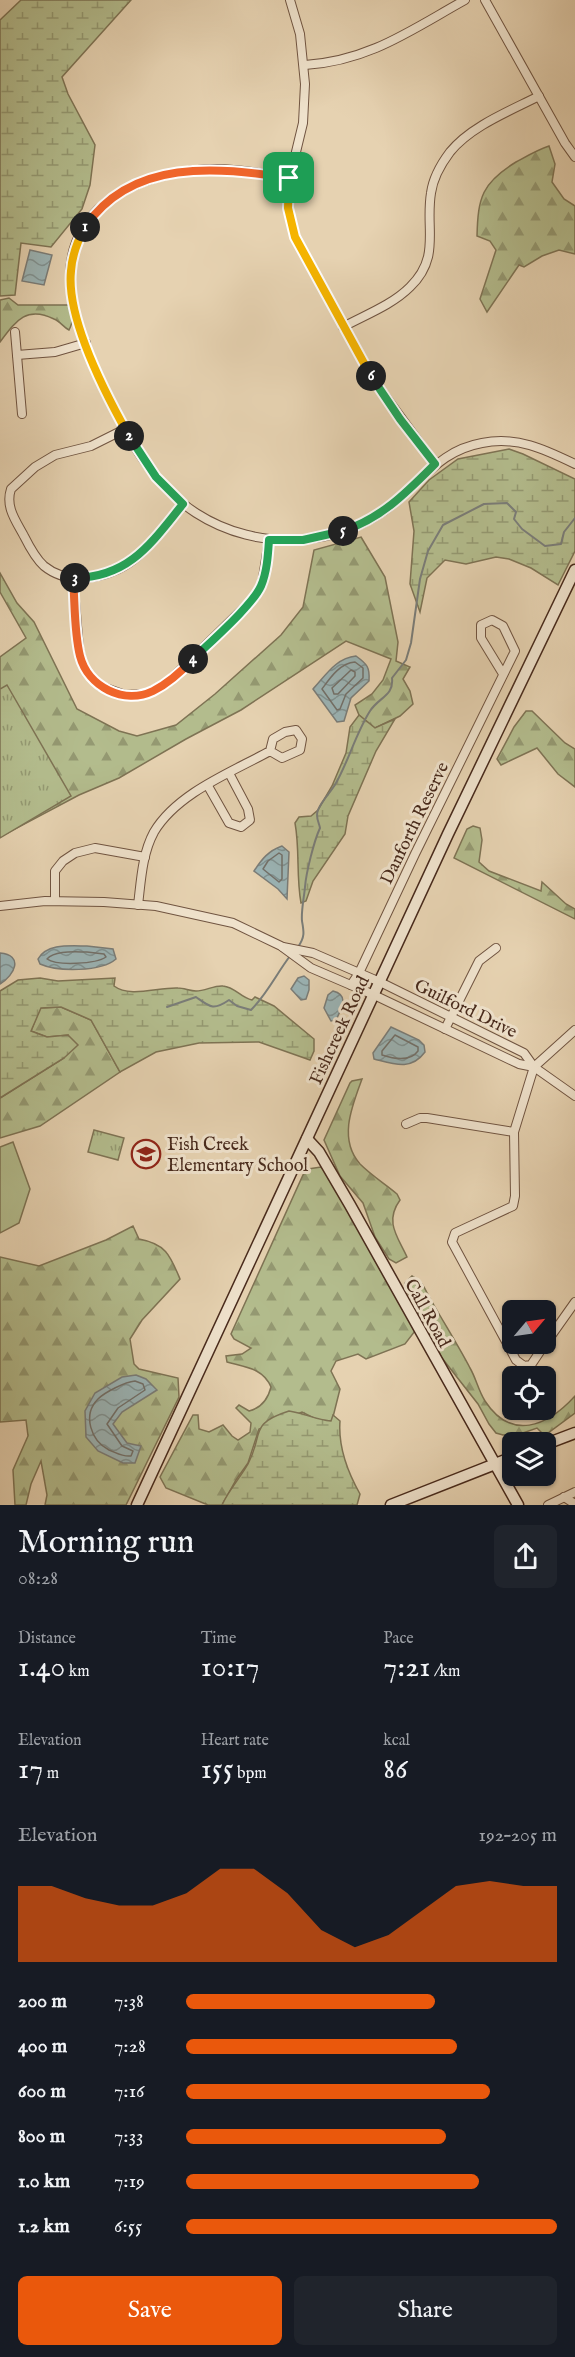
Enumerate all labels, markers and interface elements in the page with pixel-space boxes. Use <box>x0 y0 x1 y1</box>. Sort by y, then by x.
pin <box>263 152 314 203</box>
icon: arrive <box>272 161 305 194</box>
pin: 1 <box>70 212 100 242</box>
text: 1 <box>82 217 88 237</box>
pin: 6 <box>356 361 386 391</box>
text: 6 <box>368 366 374 386</box>
pin: 2 <box>114 421 144 451</box>
text: 2 <box>125 426 133 446</box>
pin: 5 <box>328 516 358 546</box>
text: 5 <box>340 521 346 541</box>
pin: 3 <box>60 563 90 593</box>
text: 3 <box>72 568 78 588</box>
pin: 4 <box>178 644 208 674</box>
text: 4 <box>189 649 197 669</box>
street label: Danforth Reserve <box>376 759 455 889</box>
street label: Fishcreek Road <box>305 972 376 1089</box>
street label: Guilford Drive <box>410 975 521 1044</box>
place label: Fish Creek Elementary School <box>167 1134 308 1178</box>
school or university icon: Fish Creek Elementary School <box>130 1138 162 1170</box>
street label: Call Road <box>398 1275 455 1353</box>
north arrow <box>502 1300 556 1354</box>
map controls <box>502 1300 556 1486</box>
button: locate <box>502 1366 556 1420</box>
button: layers <box>502 1432 556 1486</box>
text: Morning run <box>18 1522 194 1564</box>
button: share <box>494 1525 557 1588</box>
text: 08:28 <box>18 1566 58 1591</box>
text: Distance <box>18 1629 76 1649</box>
text: Time <box>201 1629 236 1649</box>
text: Pace <box>383 1629 414 1649</box>
text: 1.40 <box>18 1649 65 1687</box>
text: 10:17 <box>201 1649 260 1687</box>
text: 7:21 <box>383 1649 431 1687</box>
text: km <box>65 1662 90 1682</box>
text: /km <box>431 1662 460 1682</box>
text: Elevation <box>18 1731 81 1751</box>
text: Heart rate <box>201 1731 269 1751</box>
text: kcal <box>383 1731 410 1751</box>
text: 17 <box>18 1751 43 1789</box>
text: 155 <box>201 1751 234 1789</box>
text: 86 <box>383 1751 408 1789</box>
text: m <box>43 1764 59 1784</box>
text: bpm <box>234 1764 267 1784</box>
text: Elevation <box>18 1823 97 1848</box>
text: 192–205 m <box>478 1823 557 1848</box>
text: 200 m <box>18 1989 67 2014</box>
text: 7:38 <box>114 1989 144 2014</box>
text: 400 m <box>18 2034 67 2059</box>
text: 7:28 <box>114 2034 146 2059</box>
text: 600 m <box>18 2079 66 2104</box>
text: 7:16 <box>114 2079 145 2104</box>
text: 800 m <box>18 2124 65 2149</box>
text: 7:33 <box>114 2124 144 2149</box>
text: 1.0 km <box>18 2169 70 2194</box>
text: 7:19 <box>114 2169 145 2194</box>
text: 1.2 km <box>18 2214 70 2239</box>
text: 6:55 <box>114 2214 142 2239</box>
button: Save <box>18 2276 282 2345</box>
button: Share <box>294 2276 557 2345</box>

